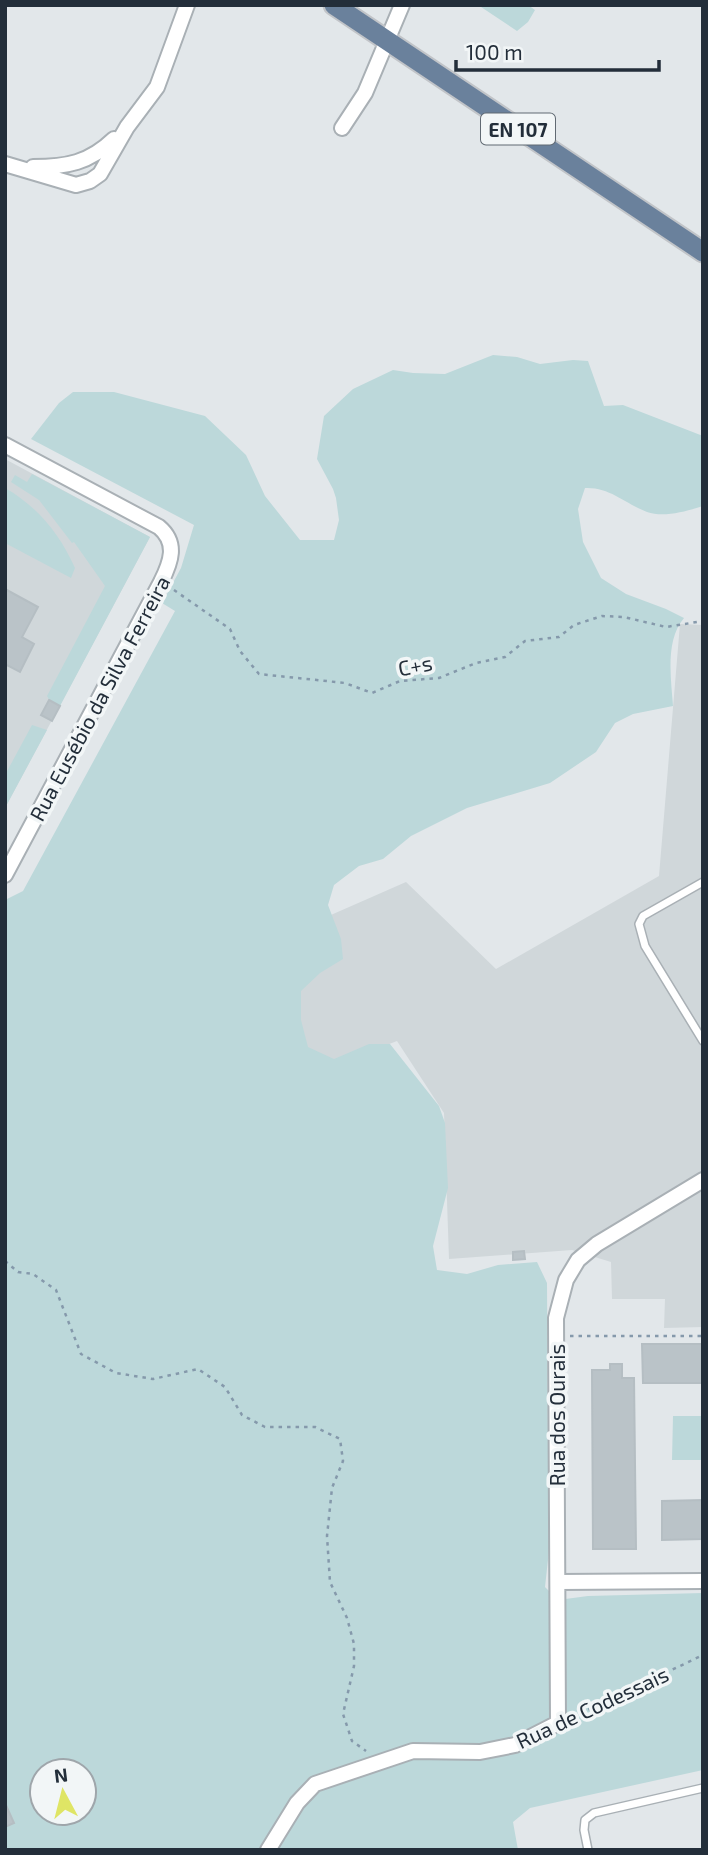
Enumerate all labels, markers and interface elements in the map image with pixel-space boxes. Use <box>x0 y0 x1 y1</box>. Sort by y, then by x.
scale bar <box>456 28 659 72</box>
text: 100 m <box>466 39 523 64</box>
road number: EN 107 <box>481 113 555 144</box>
street label: Rua Eusébio da Silva Ferreira <box>24 571 174 825</box>
street label: C+s <box>396 649 434 681</box>
street label: Rua dos Ourais <box>544 1344 569 1486</box>
street label: Rua de Codessais <box>512 1661 672 1753</box>
north arrow <box>28 1757 98 1827</box>
text: N <box>53 1762 69 1787</box>

